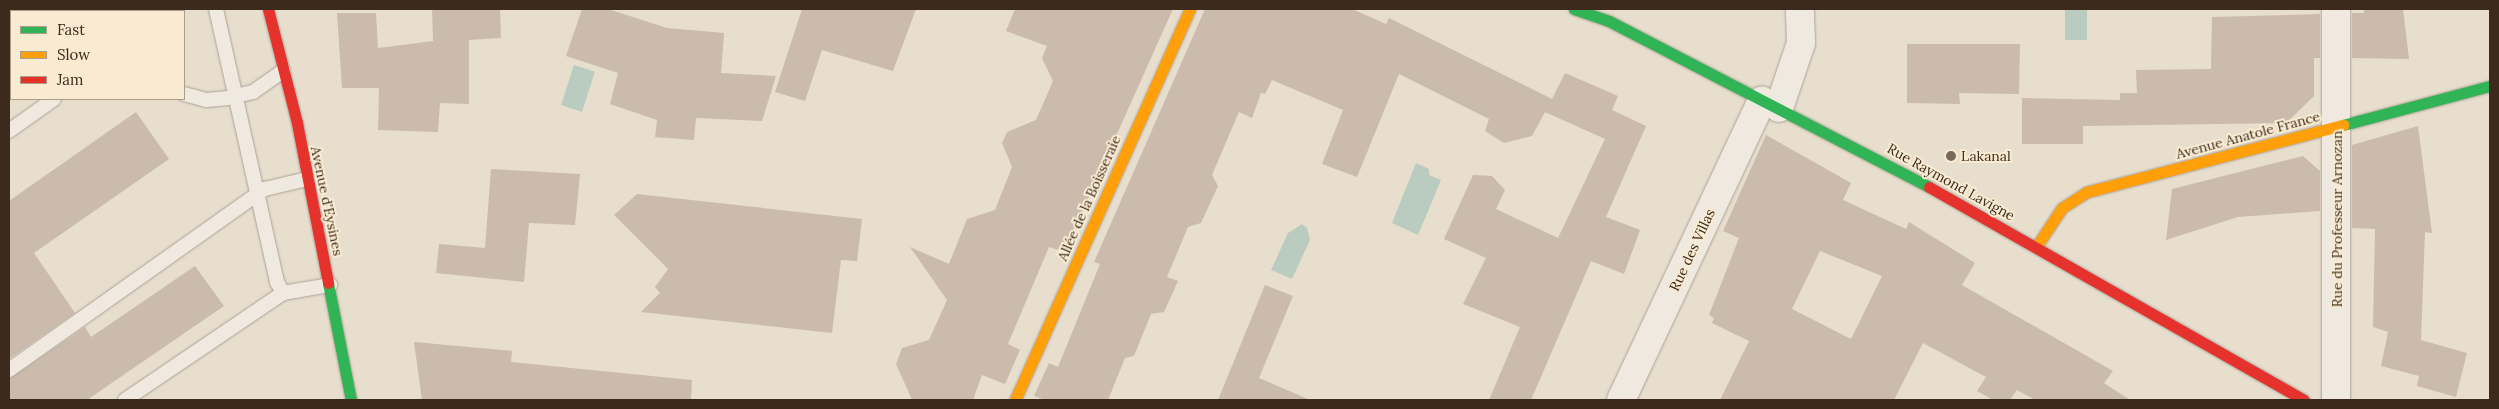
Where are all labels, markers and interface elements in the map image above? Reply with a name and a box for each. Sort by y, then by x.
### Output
legend [10,10,185,100]
text: Fast [57,20,85,39]
text: Slow [57,45,90,64]
text: Jam [57,70,84,89]
street label: Avenue Anatole France [2174,108,2322,162]
street label: Rue du Professeur Arnozan [2329,131,2345,307]
street label: Allée de la Boisseraie [1054,133,1124,263]
street label: Rue Raymond Lavigne [1884,140,2018,224]
street label: Avenue d'Eysines [307,145,347,257]
place label: Lakanal [1961,148,2011,164]
marker: Lakanal [1945,150,1957,162]
street label: Rue des Villas [1666,206,1718,294]

